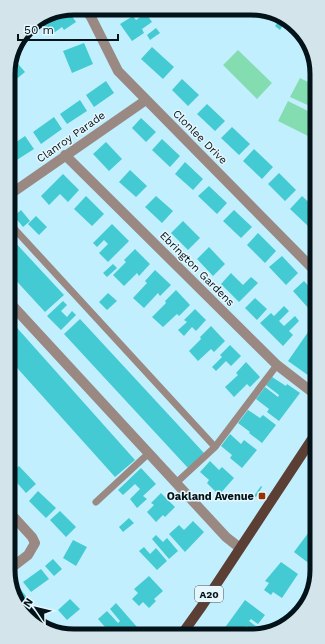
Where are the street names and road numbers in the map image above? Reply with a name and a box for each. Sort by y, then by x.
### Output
street label: Clonlee Drive [170,107,230,167]
street label: Clanroy Parade [34,109,108,165]
street label: Ebrington Gardens [157,229,237,309]
road number: A20 [195,586,223,602]

